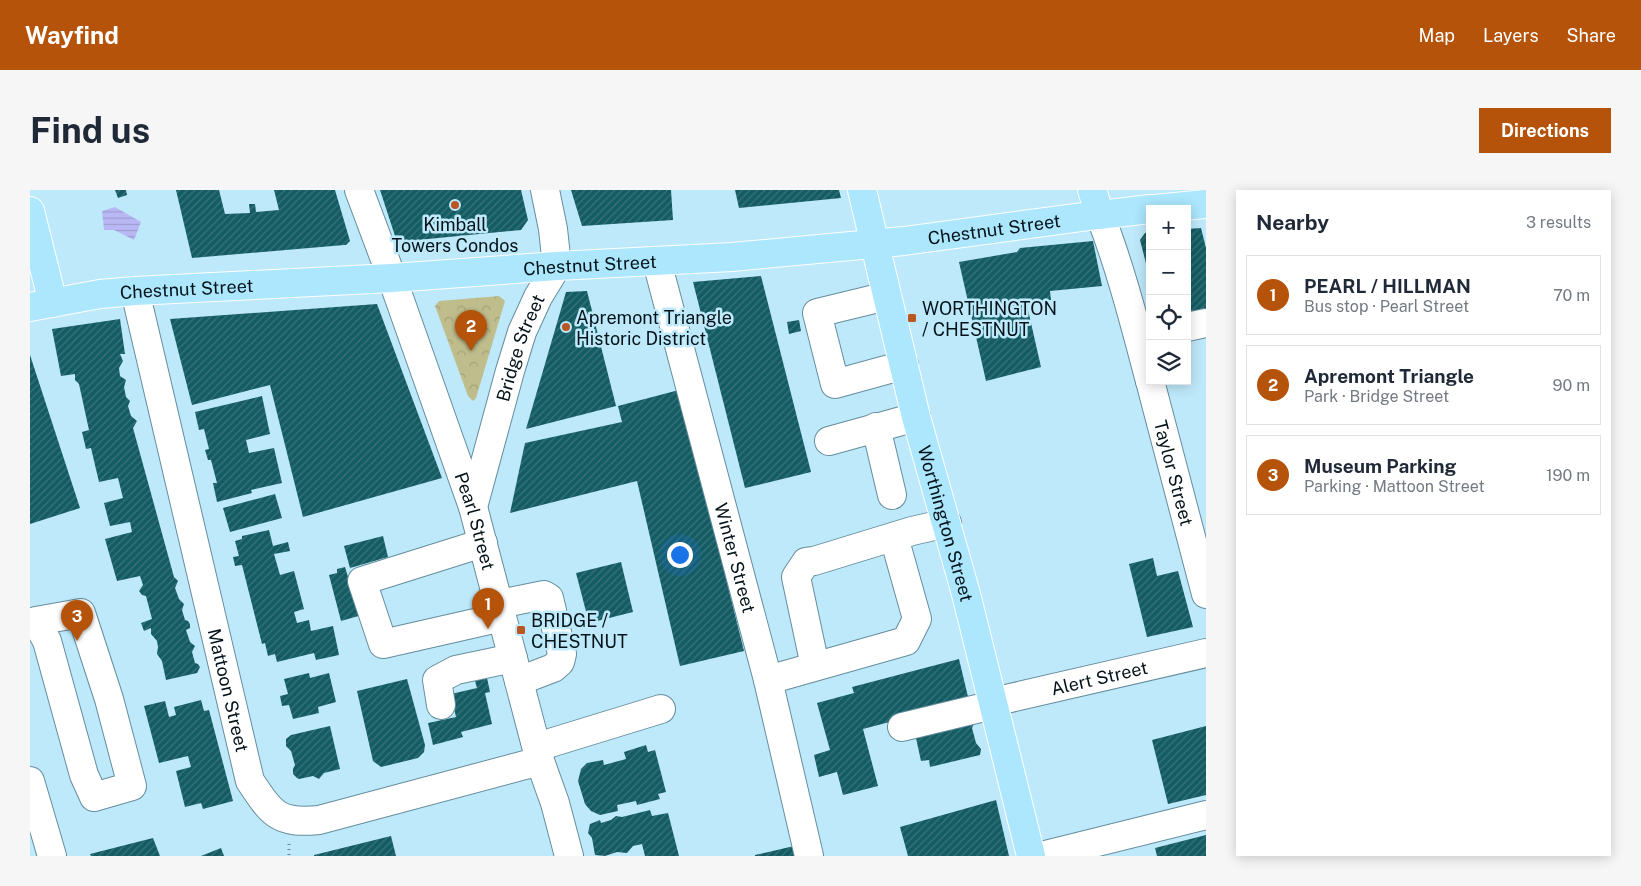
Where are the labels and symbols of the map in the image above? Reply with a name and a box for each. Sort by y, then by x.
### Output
marker: Kimball Towers Condos [449,199,461,211]
street label: Chestnut Street [926,210,1062,248]
place label: Kimball Towers Condos [392,214,518,256]
street label: Chestnut Street [522,250,657,279]
street label: Chestnut Street [119,275,254,303]
street label: Bridge Street [492,291,548,404]
place label: WORTHINGTON / CHESTNUT [922,298,1057,340]
place label: Apremont Triangle Historic District [576,307,732,349]
pin: 2 [455,310,487,351]
marker: WORTHINGTON / CHESTNUT [906,312,918,324]
marker: Apremont Triangle Historic District [560,321,572,333]
street label: Taylor Street [1150,418,1198,528]
street label: Worthington Street [914,443,978,604]
street label: Pearl Street [451,469,500,572]
street label: Winter Street [711,501,760,615]
your location [667,542,693,568]
pin: 1 [472,588,504,629]
pin: 3 [61,600,93,641]
place label: BRIDGE / CHESTNUT [531,610,628,652]
marker: BRIDGE / CHESTNUT [515,624,527,636]
street label: Mattoon Street [204,626,253,754]
street label: Alert Street [1049,656,1150,699]

